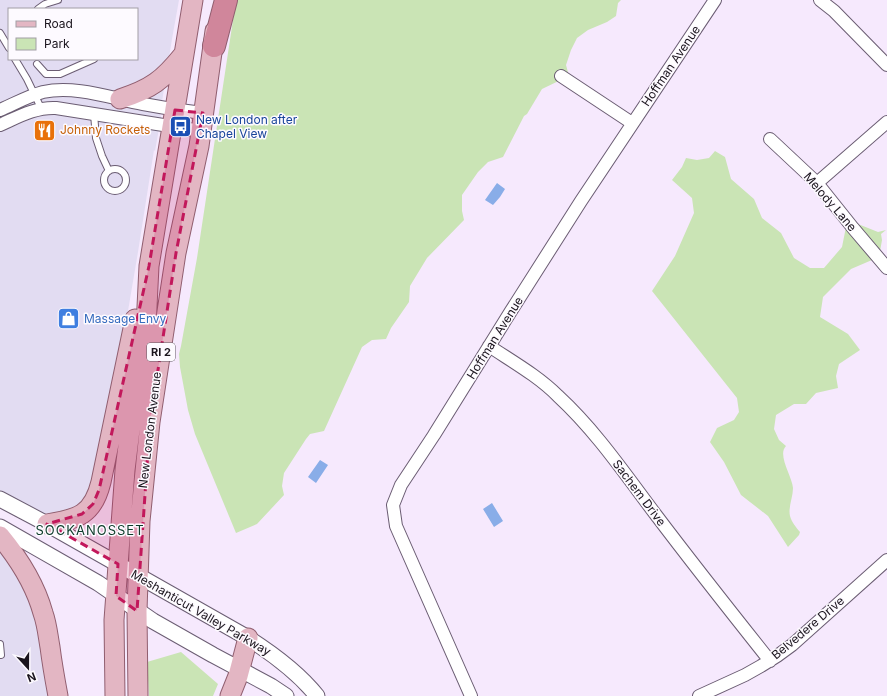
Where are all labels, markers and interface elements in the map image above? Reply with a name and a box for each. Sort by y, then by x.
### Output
legend [8,8,138,60]
text: Road [44,16,73,31]
street label: Hoffman Avenue [638,22,703,109]
text: Park [44,36,70,51]
place label: New London after Chapel View [196,112,298,141]
bus stop icon: New London after Chapel View [167,114,193,140]
restaurant icon: Johnny Rockets [31,117,57,143]
place label: Johnny Rockets [60,122,150,137]
street label: Melody Lane [801,169,860,234]
street label: Hoffman Avenue [463,294,526,382]
shop icon: Massage Envy [56,306,82,332]
place label: Massage Envy [84,311,167,326]
road number: RI 2 [147,343,175,361]
street label: New London Avenue [135,371,164,489]
street label: Sachem Drive [610,457,669,529]
district label: SOCKANOSSET [35,522,145,538]
street label: Meshanticut Valley Parkway [129,566,274,659]
street label: Belvedere Drive [768,593,847,662]
north arrow [8,648,48,688]
text: N [25,669,38,685]

